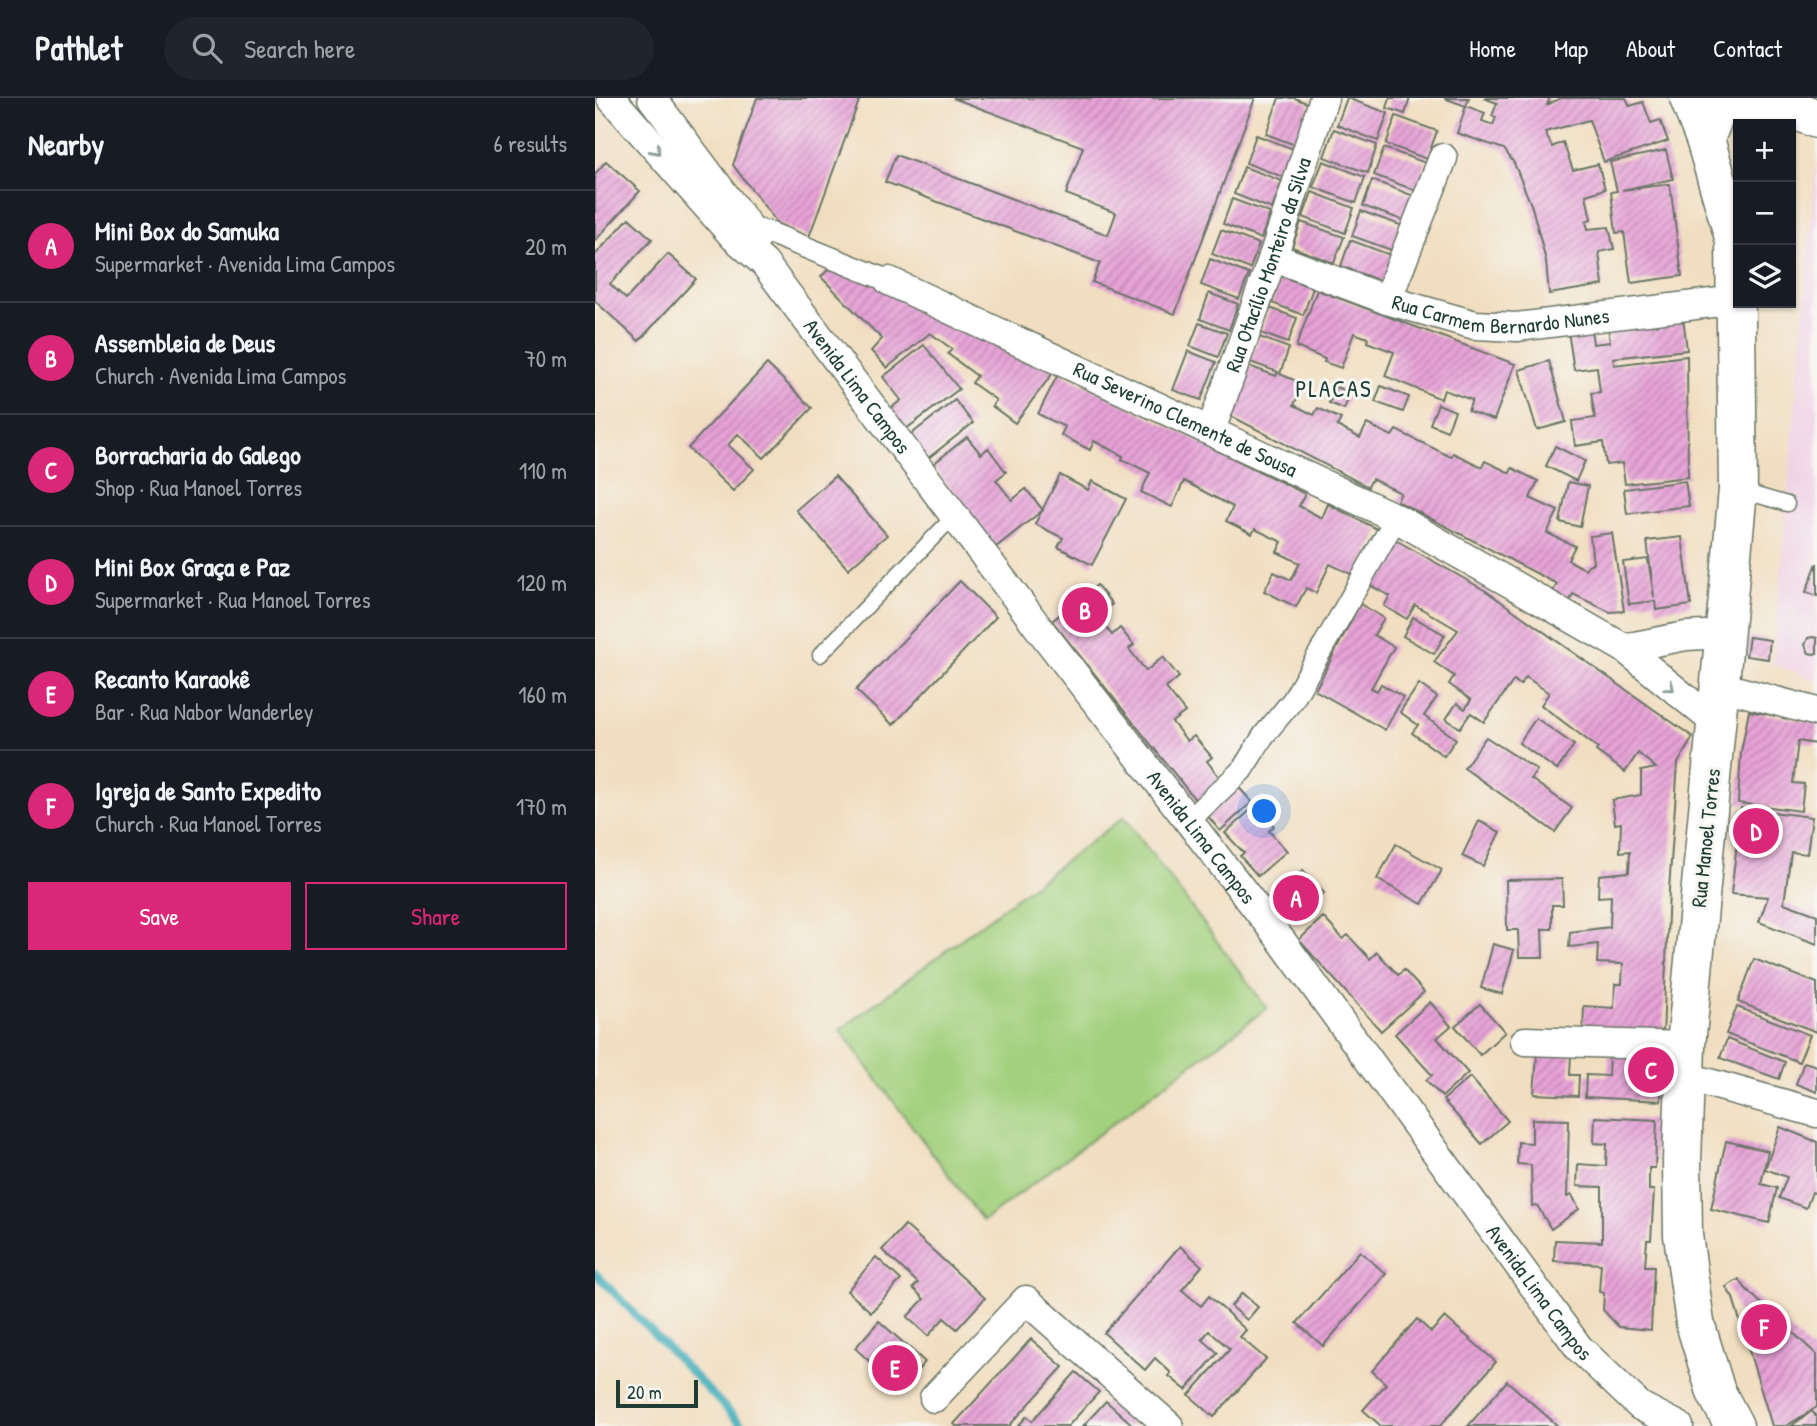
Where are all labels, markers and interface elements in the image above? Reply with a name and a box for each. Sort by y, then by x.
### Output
search box [164,17,654,80]
text: Pathlet [35,26,122,70]
icon: search [188,29,226,67]
text: Search here [244,31,355,66]
text: Home [1469,32,1516,64]
text: Map [1554,32,1588,64]
text: About [1626,32,1675,64]
text: Contact [1713,32,1782,64]
map controls [1733,119,1796,308]
button: + [1733,119,1796,182]
text: Nearby [28,124,104,164]
text: 6 results [494,128,567,159]
one-way arrow [648,142,660,155]
street label: Rua Otacílio Monteiro da Silva [1218,154,1318,376]
button: − [1733,182,1796,245]
text: Mini Box do Samuka [95,213,279,248]
text: A [45,231,57,262]
text: 20 m [525,231,567,262]
button: layers [1733,245,1796,308]
text: Supermarket · Avenida Lima Campos [95,248,395,279]
street label: Rua Carmem Bernardo Nunes [1389,287,1611,341]
street label: Avenida Lima Campos [797,313,918,460]
text: Assembleia de Deus [95,325,275,360]
text: B [45,343,57,374]
text: 70 m [524,343,567,374]
street label: Rua Severino Clemente de Sousa [1069,354,1302,484]
text: Church · Avenida Lima Campos [95,360,346,391]
district label: PLACAS [1295,373,1373,404]
text: Borracharia do Galego [95,437,301,472]
text: C [45,455,57,486]
text: 110 m [519,455,567,486]
text: Shop · Rua Manoel Torres [95,472,302,503]
text: Mini Box Graça e Paz [95,549,290,584]
text: D [46,567,56,598]
text: 120 m [517,567,567,598]
text: Supermarket · Rua Manoel Torres [95,584,371,615]
pin: B [1062,584,1108,636]
text: Recanto Karaokê [95,661,250,696]
text: E [46,679,56,710]
text: 160 m [518,679,567,710]
one-way arrow [1661,679,1674,691]
text: Bar · Rua Nabor Wanderley [95,696,313,727]
street label: Avenida Lima Campos [1140,764,1263,910]
street label: Rua Manoel Torres [1684,767,1727,909]
text: Igreja de Santo Expedito [95,773,321,808]
text: F [47,791,55,822]
text: 170 m [516,791,567,822]
your location [1247,794,1281,828]
pin: D [1733,805,1779,857]
text: Church · Rua Manoel Torres [95,808,322,839]
pin: A [1273,872,1319,924]
button: Save [28,882,291,950]
button: Share [305,882,567,950]
pin: C [1628,1044,1674,1096]
street label: Avenida Lima Campos [1480,1219,1598,1367]
pin: F [1741,1301,1787,1353]
pin: E [872,1342,918,1394]
scale bar [616,1377,698,1409]
text: 20 m [627,1379,662,1405]

